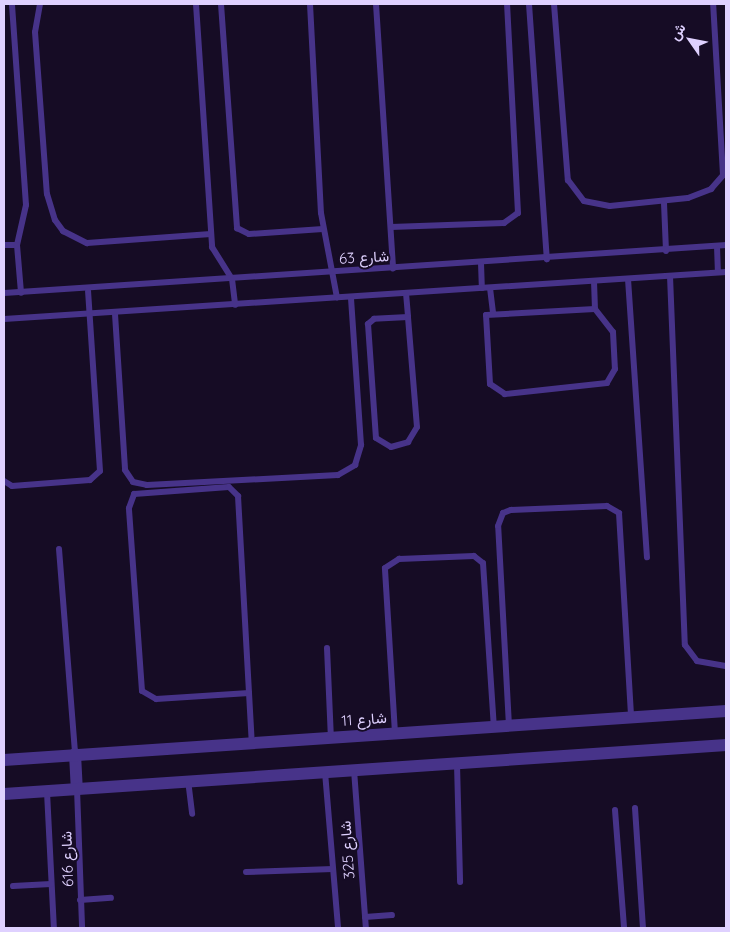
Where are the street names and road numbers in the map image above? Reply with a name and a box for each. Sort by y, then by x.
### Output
street label: شارع 63 [338,247,390,267]
street label: شارع 11 [341,708,387,730]
street label: شارع 325 [336,820,358,880]
street label: شارع 616 [57,831,77,887]

